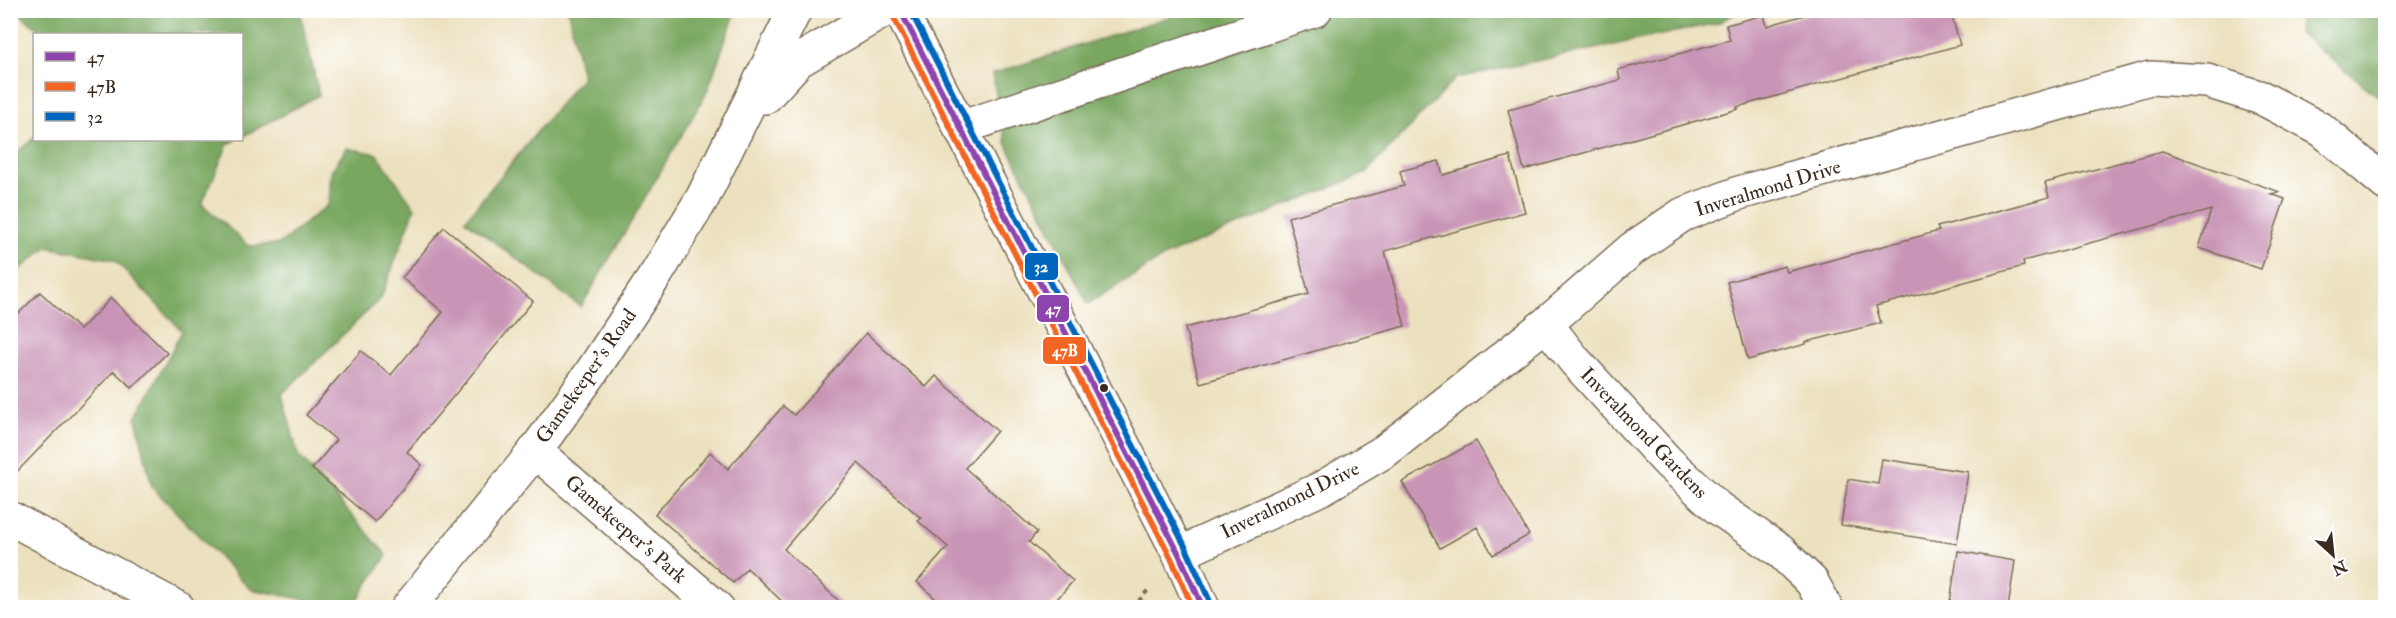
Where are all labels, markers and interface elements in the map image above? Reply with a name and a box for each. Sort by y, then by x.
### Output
legend [33,33,243,141]
text: 47 [87,46,105,69]
text: 47B [87,76,116,99]
text: 32 [87,106,103,129]
street label: Inveralmond Drive [1692,154,1844,222]
line badge: 32 [1024,252,1059,281]
text: 32 [1034,257,1048,277]
line badge: 47 [1036,294,1070,323]
text: 47 [1044,299,1061,319]
street label: Gamekeeper's Road [530,304,643,449]
line badge: 47B [1042,336,1087,365]
text: 47B [1051,341,1078,361]
street label: Inveralmond Gardens [1575,362,1713,504]
unlabelled marker [1098,382,1110,394]
street label: Inveralmond Drive [1217,456,1363,544]
street label: Gamekeeper's Park [559,469,692,590]
north arrow [2303,525,2363,585]
text: N [2328,555,2351,580]

